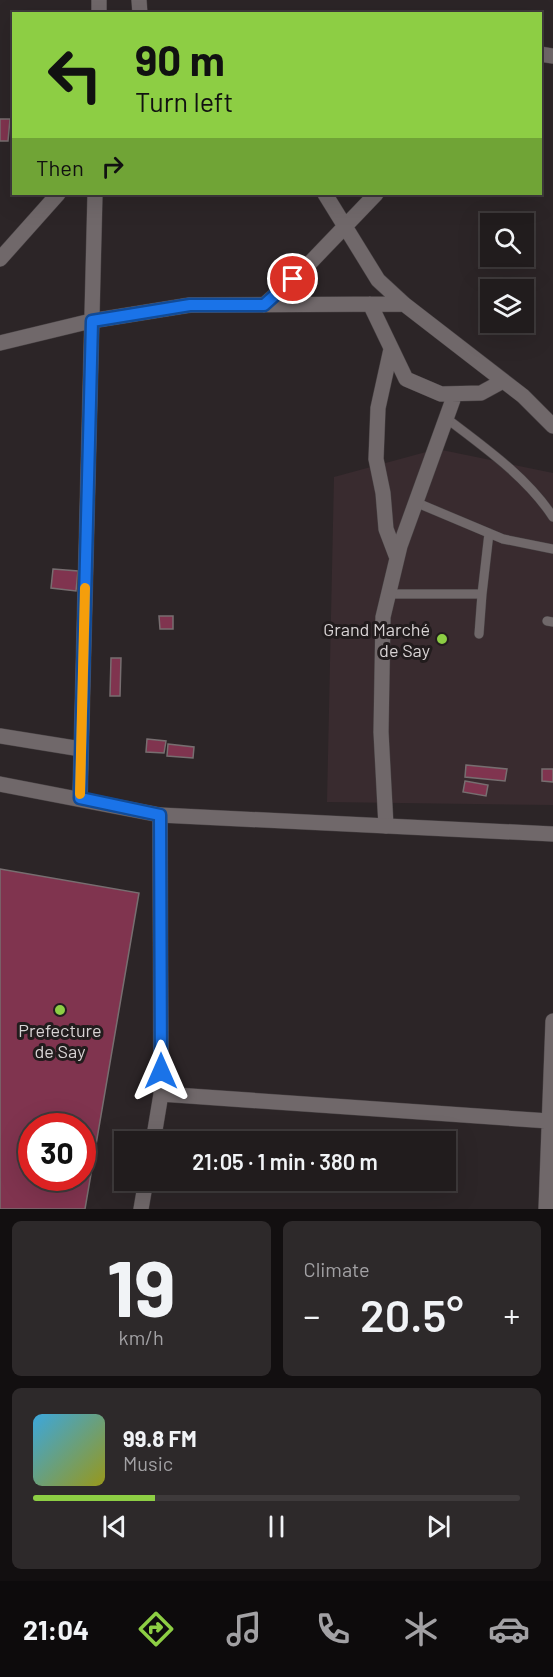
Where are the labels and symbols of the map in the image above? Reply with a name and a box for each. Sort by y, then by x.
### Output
pin [267,253,318,304]
place label: Grand Marché de Say [323,618,430,661]
marker: Grand Marché de Say [435,632,449,646]
marker: Prefecture de Say [53,1003,67,1017]
place label: Prefecture de Say [18,1019,102,1062]
position arrow [129,1039,193,1103]
speed limit sign: 30 [18,1113,96,1191]

